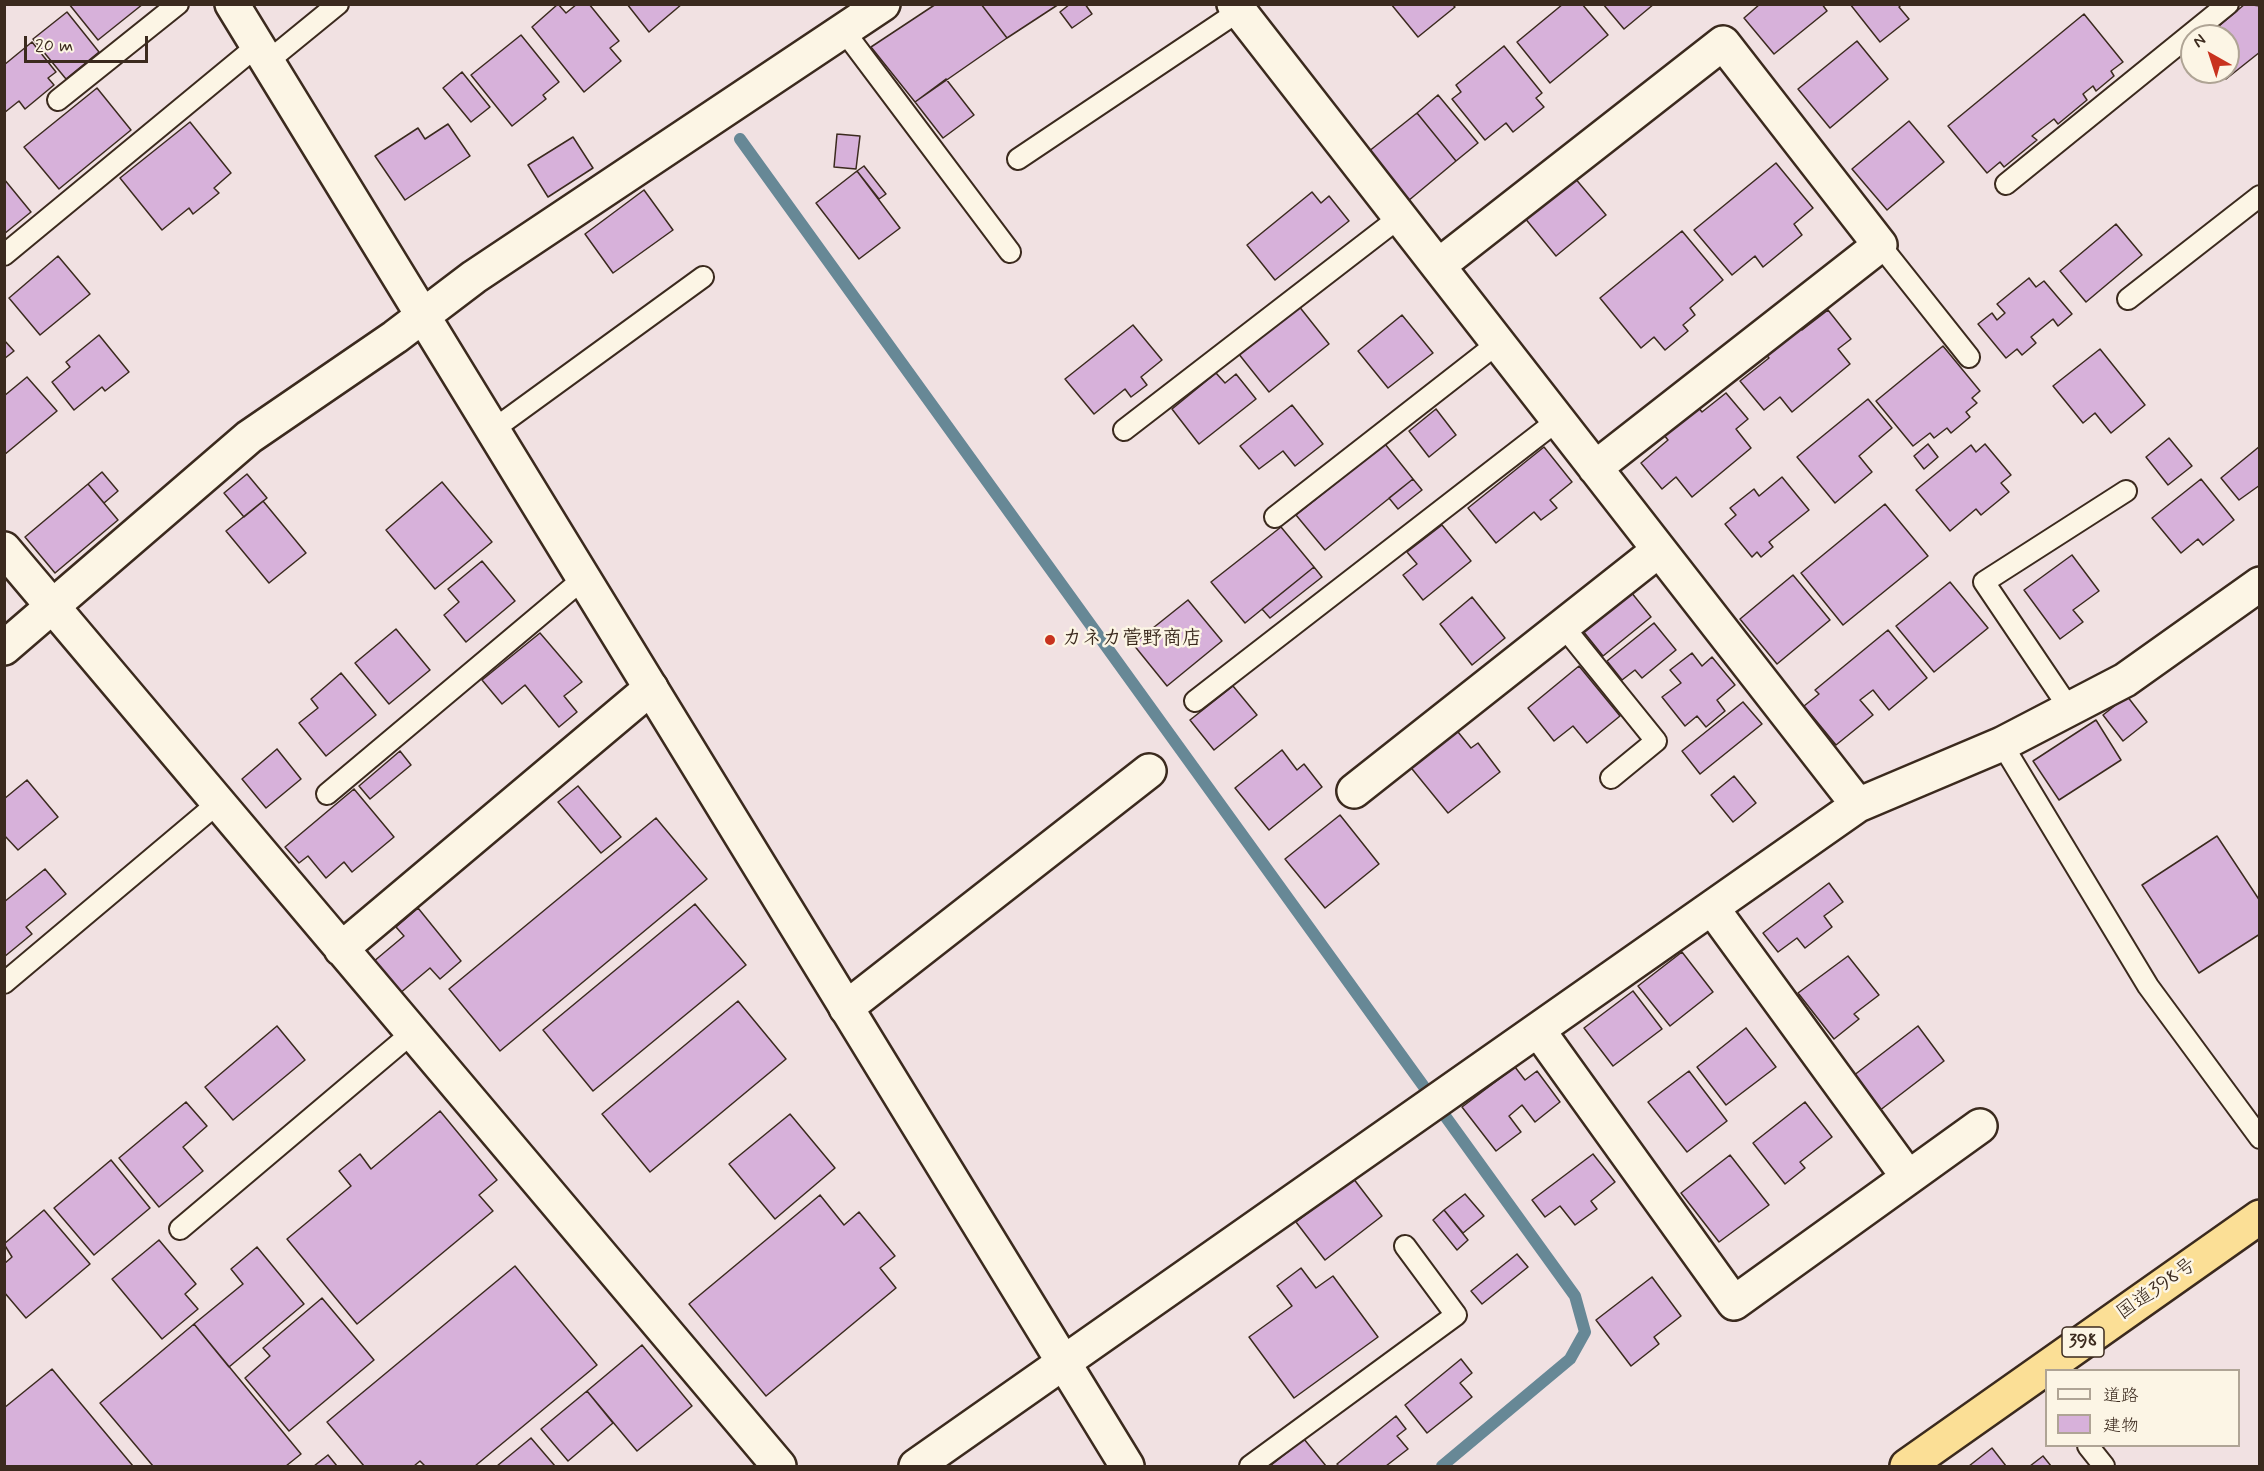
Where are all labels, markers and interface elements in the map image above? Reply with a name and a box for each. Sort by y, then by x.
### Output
scale bar [27,24,152,62]
north arrow [2180,24,2240,84]
text: N [2189,30,2210,53]
text: 20 m [35,34,73,58]
place label: カネカ菅野商店 [1062,628,1202,652]
marker: カネカ菅野商店 [1043,633,1057,647]
street label: 国道398号 [2113,1254,2201,1326]
road number: 398 [2062,1327,2104,1357]
legend [2045,1369,2240,1447]
text: 道路 [2103,1384,2139,1408]
text: 建物 [2103,1414,2139,1438]

